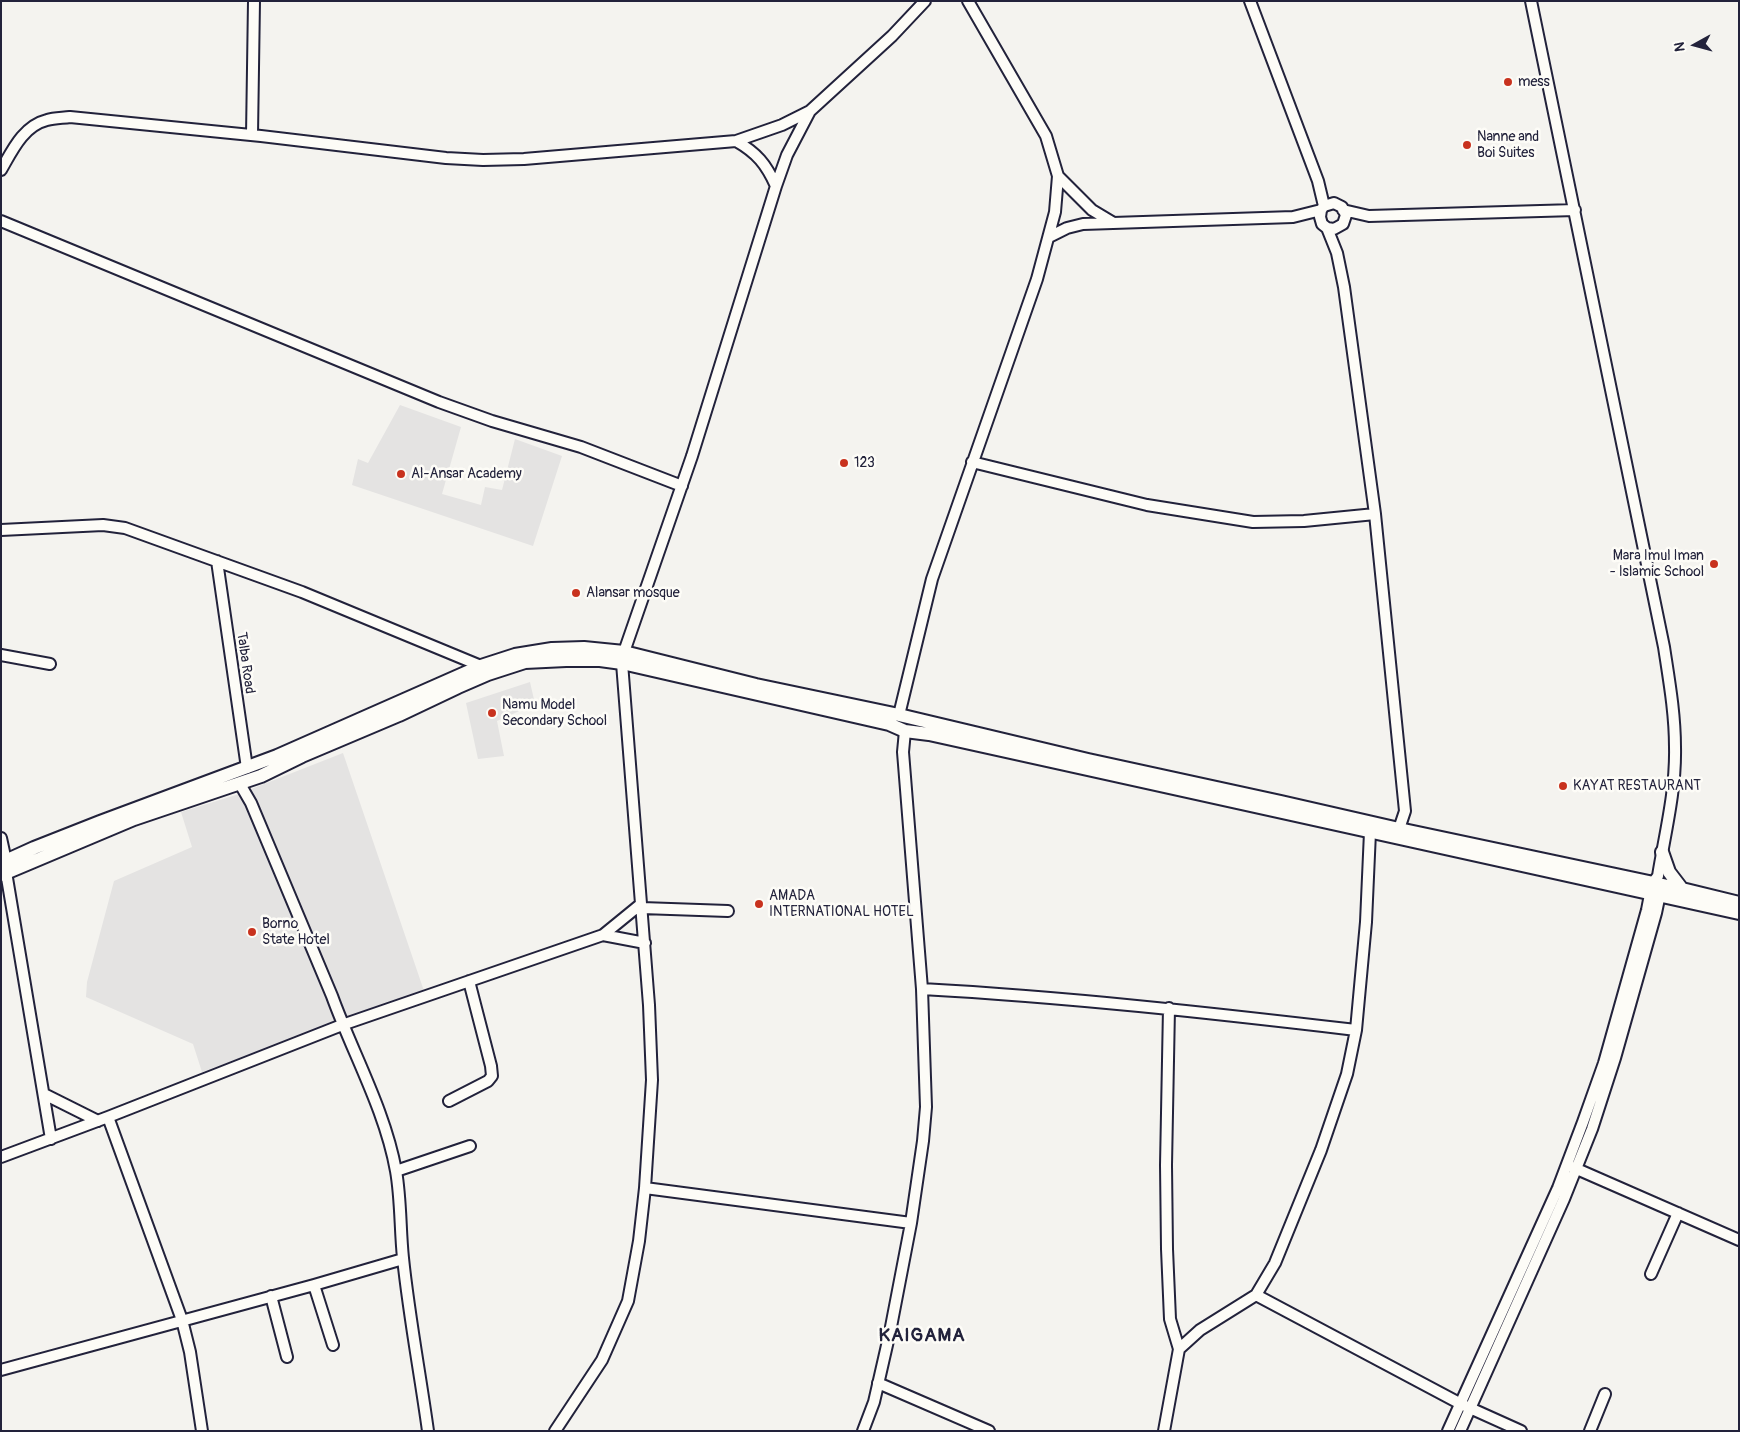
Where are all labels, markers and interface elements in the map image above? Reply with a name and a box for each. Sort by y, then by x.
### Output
north arrow [1670,20,1720,70]
text: N [1671,41,1689,53]
place label: mess [1518,74,1550,90]
marker: mess [1502,76,1514,88]
place label: Nanne and Boi Suites [1477,129,1539,162]
marker: Nanne and Boi Suites [1461,139,1473,151]
place label: 123 [854,455,875,471]
marker: 123 [838,457,850,469]
place label: Al-Ansar Academy [411,466,522,482]
marker: Al-Ansar Academy [395,468,407,480]
place label: Mara Imul Iman - Islamic School [1610,548,1704,580]
marker: Mara Imul Iman - Islamic School [1708,558,1720,570]
place label: Alansar mosque [586,585,680,601]
marker: Alansar mosque [570,587,582,599]
street label: Talba Road [232,631,258,695]
place label: Namu Model Secondary School [502,697,607,730]
marker: Namu Model Secondary School [486,707,498,719]
place label: KAYAT RESTAURANT [1573,778,1701,794]
marker: KAYAT RESTAURANT [1557,780,1569,792]
place label: AMADA INTERNATIONAL HOTEL [769,888,914,920]
marker: AMADA INTERNATIONAL HOTEL [753,898,765,910]
place label: Borno State Hotel [262,916,330,949]
marker: Borno State Hotel [246,926,258,938]
district label: KAIGAMA [878,1325,966,1347]

